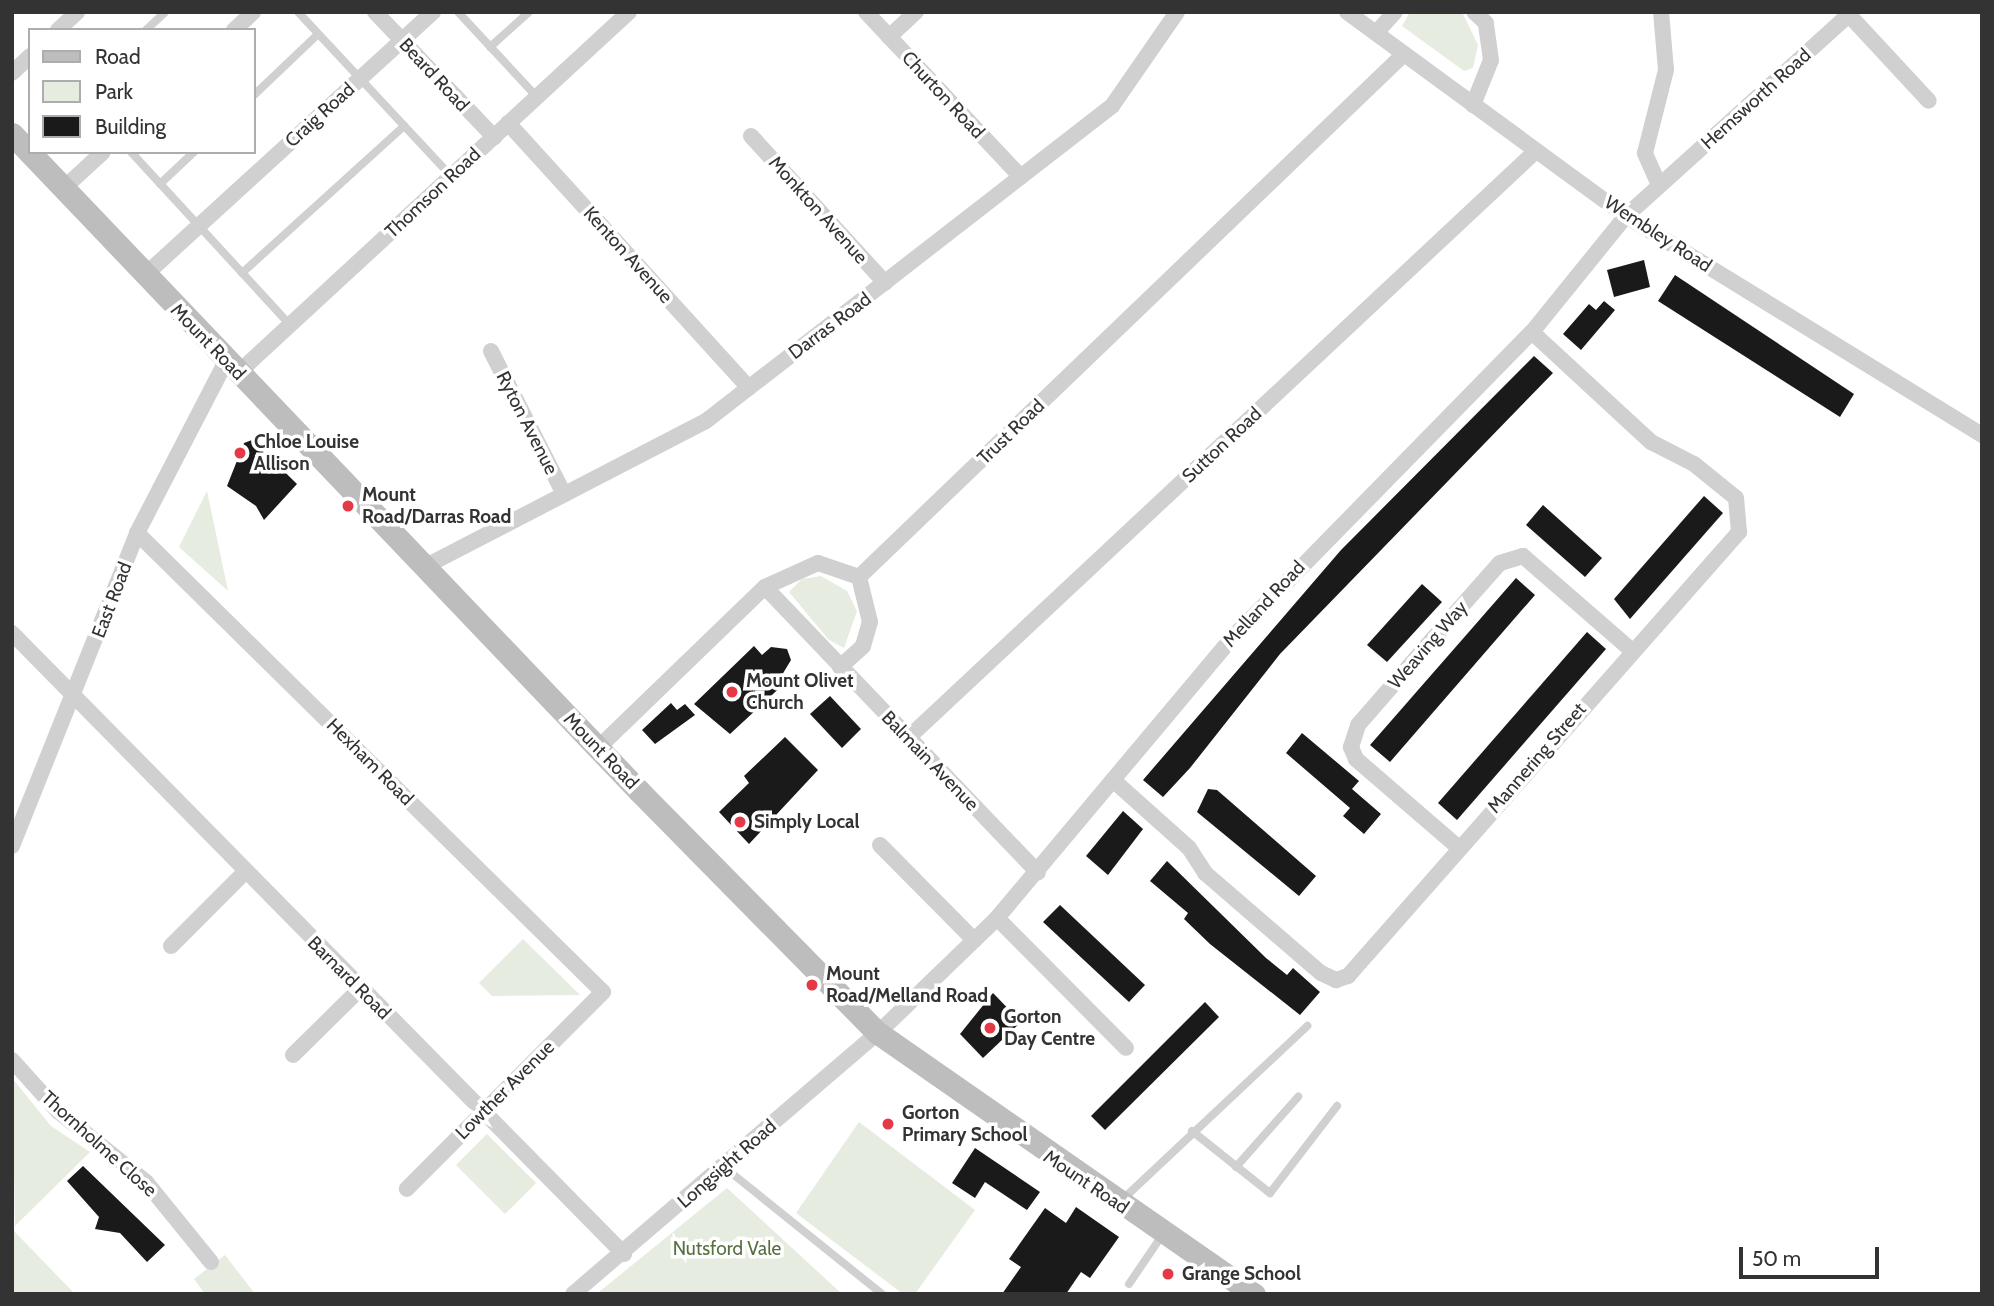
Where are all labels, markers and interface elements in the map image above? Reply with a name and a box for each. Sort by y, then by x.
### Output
legend [28,28,256,154]
street label: Beard Road [394,34,474,116]
text: Road [95,44,141,69]
street label: Hemsworth Road [1696,44,1816,154]
street label: Churton Road [897,47,989,143]
street label: Craig Road [281,78,359,152]
text: Park [95,79,133,104]
text: Building [95,114,166,139]
street label: Thomson Road [381,143,485,243]
street label: Monkton Avenue [764,152,872,268]
street label: Wembley Road [1600,191,1716,277]
street label: Kenton Avenue [579,202,677,308]
street label: Darras Road [784,288,876,364]
street label: Mount Road [166,299,250,385]
street label: Ryton Avenue [491,368,563,478]
street label: Trust Road [973,395,1049,469]
street label: Sutton Road [1178,402,1266,488]
place label: Chloe Louise Allison [254,431,359,475]
marker: Chloe Louise Allison [232,445,248,461]
place label: Mount Road/Darras Road [362,484,511,528]
marker: Mount Road/Darras Road [340,498,356,514]
street label: Melland Road [1218,556,1310,652]
street label: East Road [87,559,137,641]
street label: Weaving Way [1384,596,1472,694]
place label: Mount Olivet Church [746,670,854,714]
marker: Mount Olivet Church [724,684,740,700]
street label: Mannering Street [1483,698,1591,818]
street label: Balmain Avenue [877,706,983,816]
street label: Mount Road [559,708,643,794]
street label: Hexham Road [322,714,418,810]
place label: Simply Local [754,811,860,833]
marker: Simply Local [732,814,748,830]
street label: Barnard Road [303,932,395,1024]
place label: Mount Road/Melland Road [826,963,988,1007]
marker: Mount Road/Melland Road [804,977,820,993]
place label: Gorton Day Centre [1004,1006,1095,1050]
marker: Gorton Day Centre [982,1020,998,1036]
street label: Lowther Avenue [451,1036,559,1144]
street label: Thornholme Close [37,1086,161,1202]
place label: Gorton Primary School [902,1102,1028,1146]
street label: Longsight Road [673,1115,781,1213]
marker: Gorton Primary School [880,1116,896,1132]
street label: Mount Road [1039,1145,1133,1219]
scale bar [1742,1232,1882,1276]
park label: Nutsford Vale [673,1238,781,1260]
text: 50 m [1752,1246,1801,1271]
place label: Grange School [1182,1263,1301,1285]
marker: Grange School [1160,1266,1176,1282]

